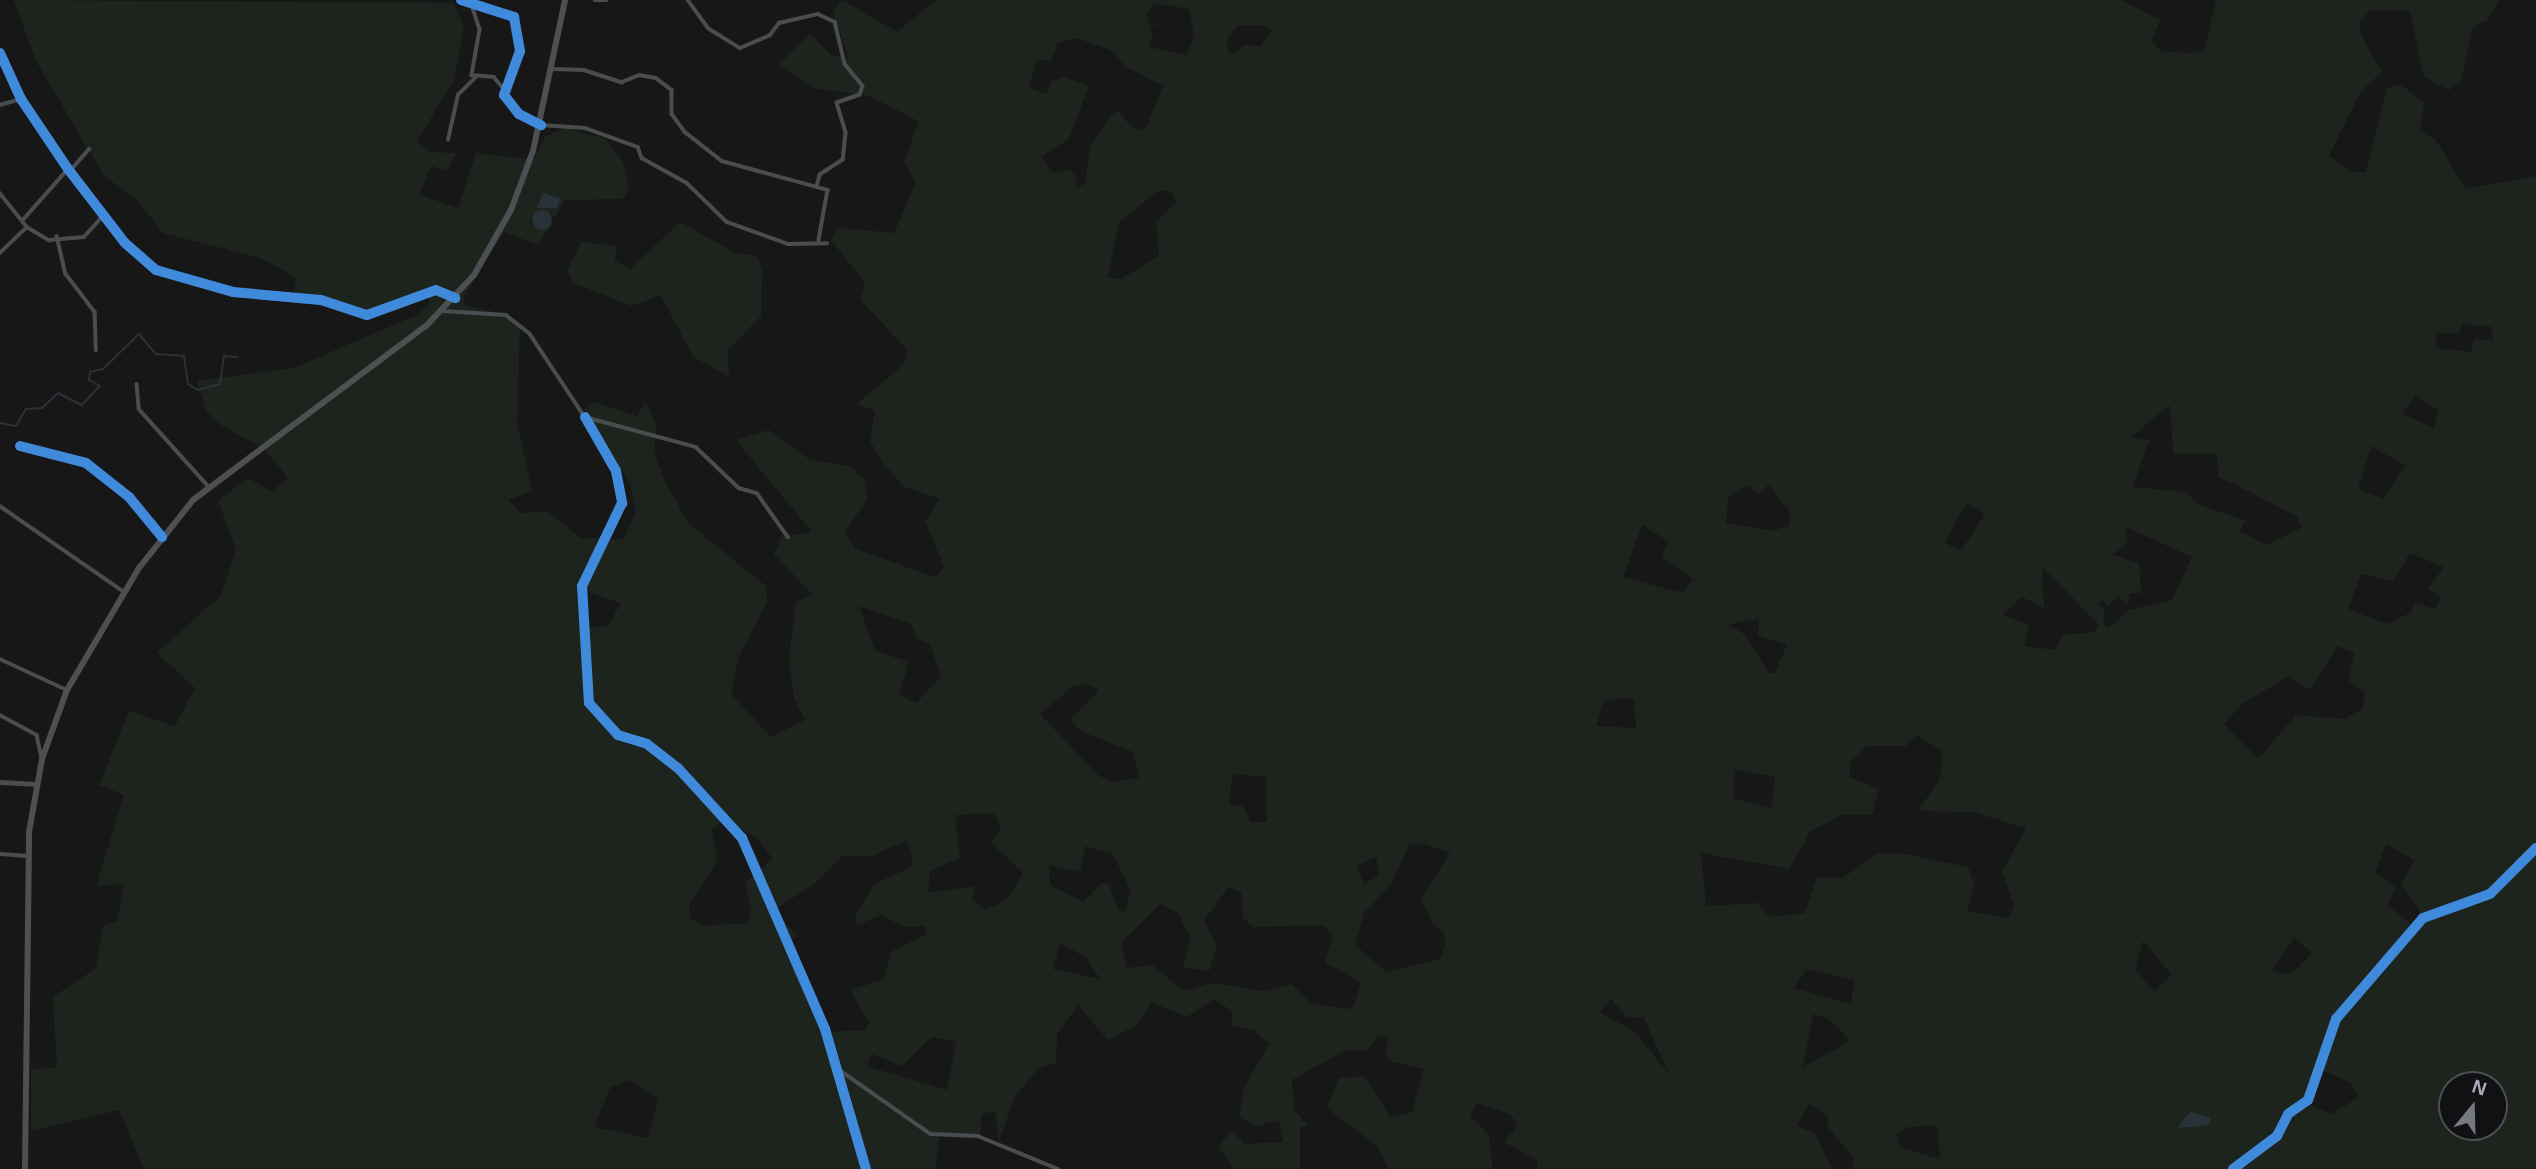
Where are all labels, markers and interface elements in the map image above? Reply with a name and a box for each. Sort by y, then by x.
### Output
north arrow [2438,1071,2508,1141]
text: N [2469,1075,2489,1100]

